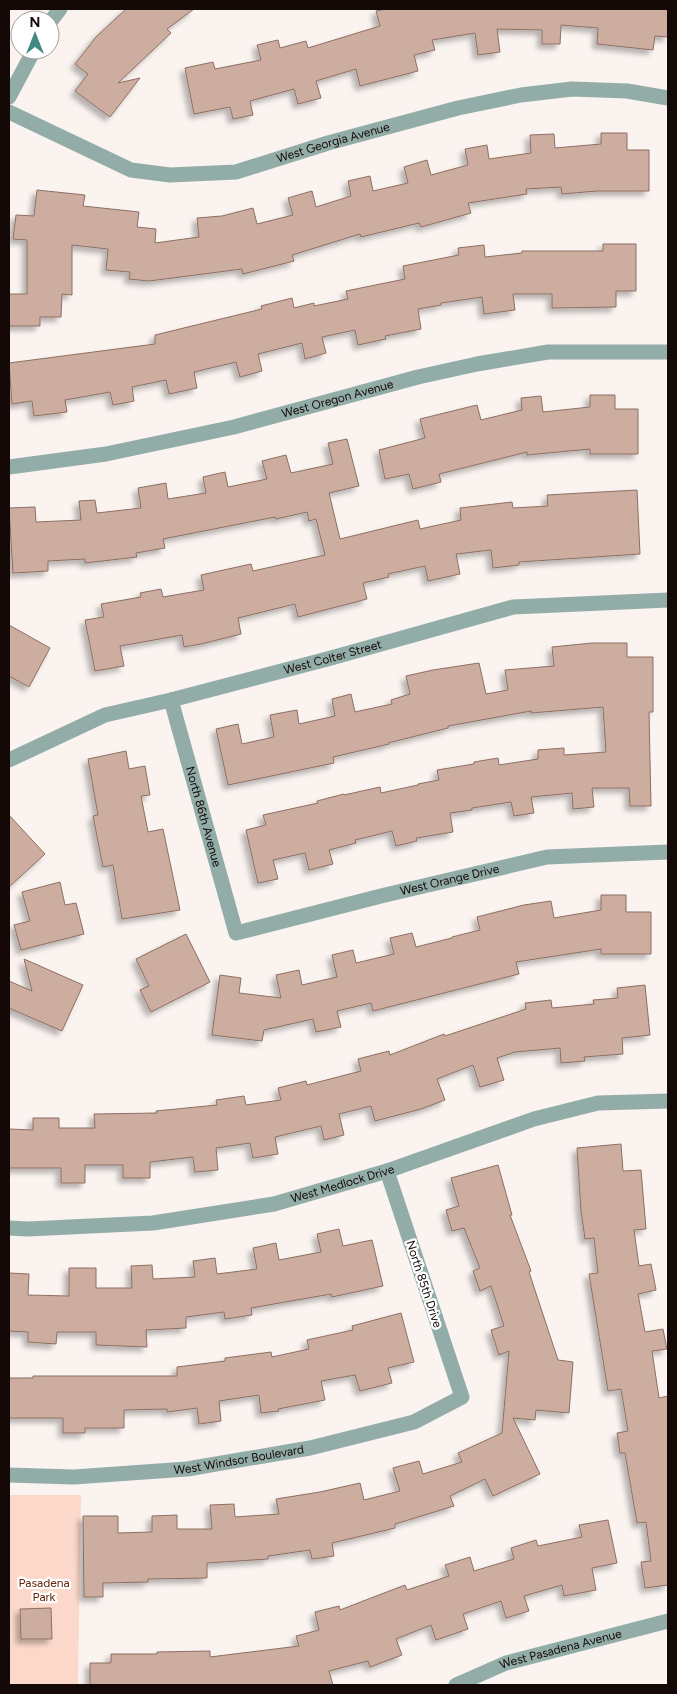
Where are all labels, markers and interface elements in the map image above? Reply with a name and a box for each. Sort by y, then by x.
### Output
north arrow [10,10,60,60]
text: N [30,14,40,31]
street label: West Georgia Avenue [275,120,392,166]
street label: West Oregon Avenue [280,377,395,421]
street label: West Colter Street [282,637,384,677]
street label: North 86th Avenue [183,765,224,869]
street label: West Orange Drive [399,861,501,898]
street label: West Medlock Drive [289,1162,397,1206]
street label: North 85th Drive [403,1239,445,1330]
street label: West Windsor Boulevard [173,1442,305,1477]
park label: Pasadena Park [18,1576,70,1604]
street label: West Pasadena Avenue [497,1626,623,1672]

